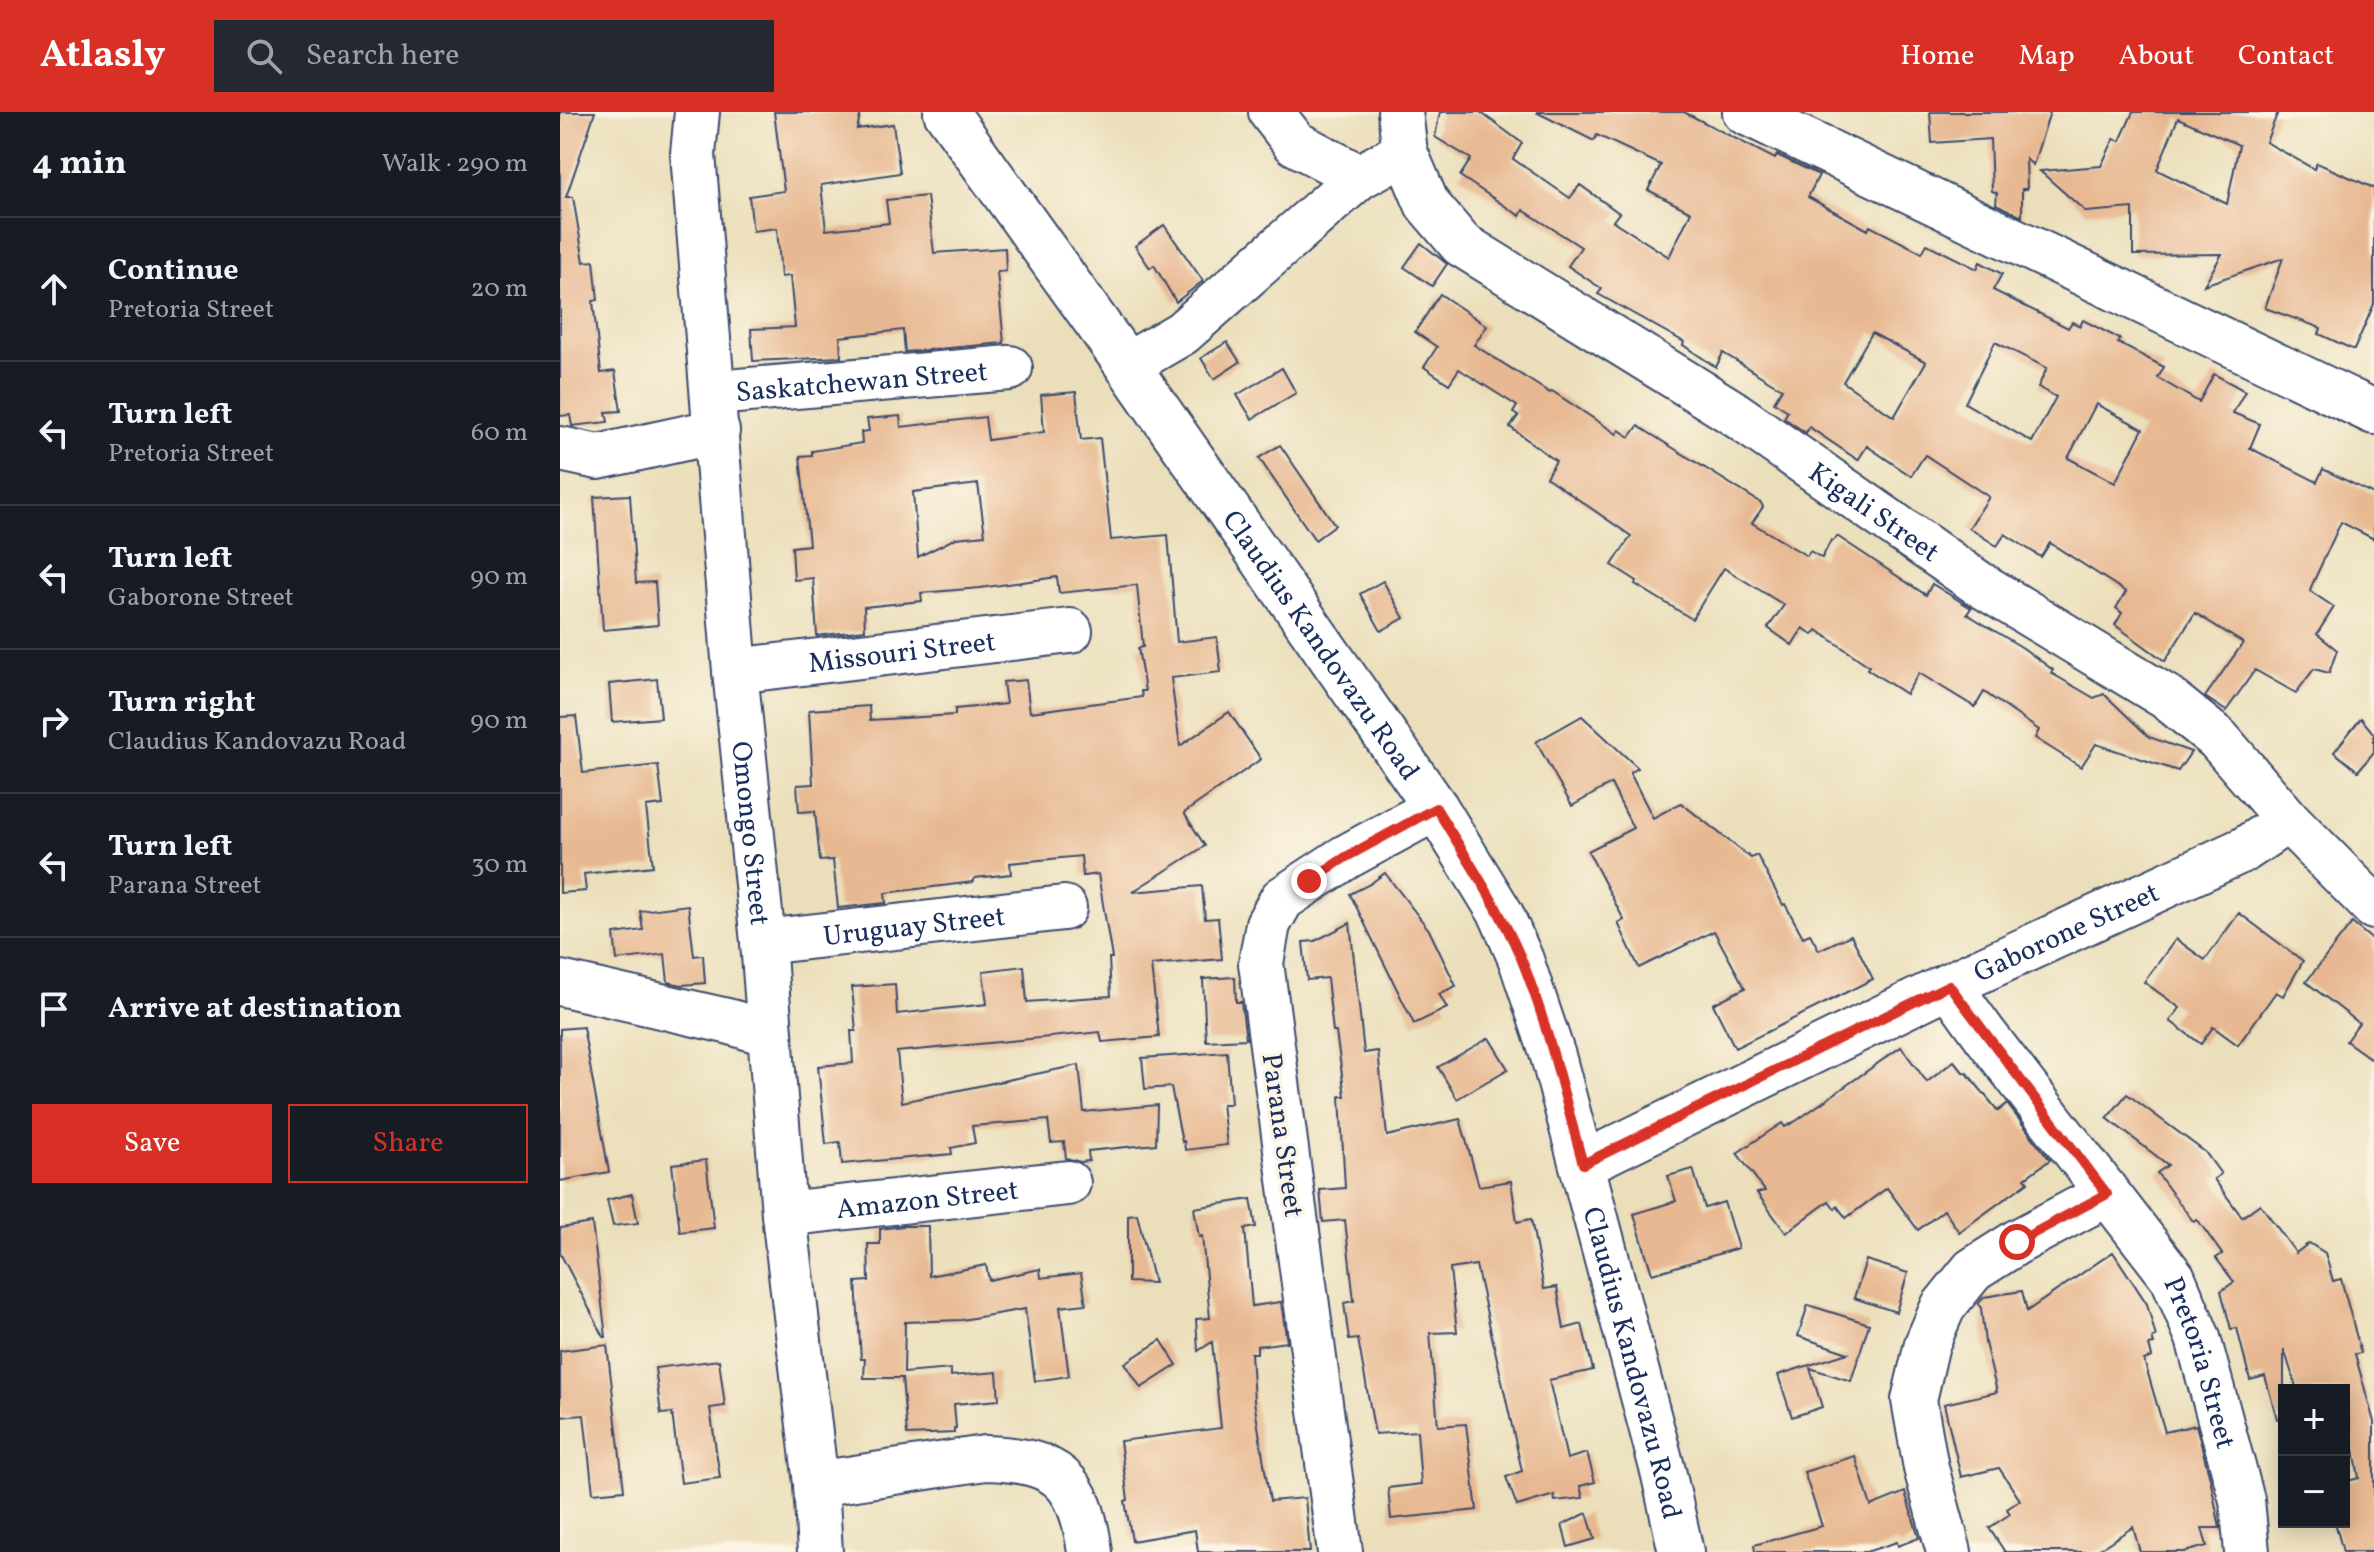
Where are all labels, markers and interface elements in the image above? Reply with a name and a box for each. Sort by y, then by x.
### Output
search box [214,20,774,92]
text: Atlasly [40,30,166,83]
icon: search [242,34,286,78]
text: Search here [306,35,459,77]
text: Home [1900,37,1974,76]
text: Map [2018,37,2074,76]
text: About [2118,37,2194,76]
text: Contact [2238,37,2334,76]
text: 4 min [32,141,127,188]
text: Walk · 290 m [382,146,528,182]
text: Continue [108,250,239,292]
icon: ahead [32,267,76,311]
text: 20 m [470,271,528,307]
text: Pretoria Street [108,292,274,328]
street label: Saskatchewan Street [734,353,989,413]
text: Turn left [108,394,232,436]
icon: left [32,411,76,455]
text: 60 m [471,415,528,451]
text: Pretoria Street [108,436,274,472]
street label: Kigali Street [1800,454,1947,573]
street label: Claudius Kandovazu Road [1212,503,1428,789]
text: Turn left [108,538,232,580]
icon: left [32,555,76,599]
text: 90 m [470,559,528,595]
text: Gaborone Street [108,580,294,616]
street label: Missouri Street [806,623,998,684]
text: Turn right [108,682,256,724]
icon: right [32,699,76,743]
text: 90 m [470,703,528,739]
text: Claudius Kandovazu Road [108,724,406,760]
street label: Omongo Street [720,739,778,928]
text: Turn left [108,826,232,868]
icon: left [32,843,76,887]
text: 30 m [471,847,528,883]
route end [1291,863,1327,899]
text: Parana Street [108,868,262,904]
street label: Gaborone Street [1968,874,2166,993]
street label: Uruguay Street [821,898,1007,957]
icon: arrive [32,987,76,1031]
text: Arrive at destination [108,988,402,1030]
street label: Parana Street [1251,1051,1312,1220]
button: Save [32,1104,272,1183]
button: Share [288,1104,528,1183]
street label: Amazon Street [834,1172,1021,1230]
street label: Claudius Kandovazu Road [1572,1203,1690,1523]
route start [1999,1224,2035,1260]
street label: Pretoria Street [2153,1271,2244,1453]
map controls [2278,1384,2350,1528]
button: + [2278,1384,2350,1456]
button: − [2278,1456,2350,1528]

